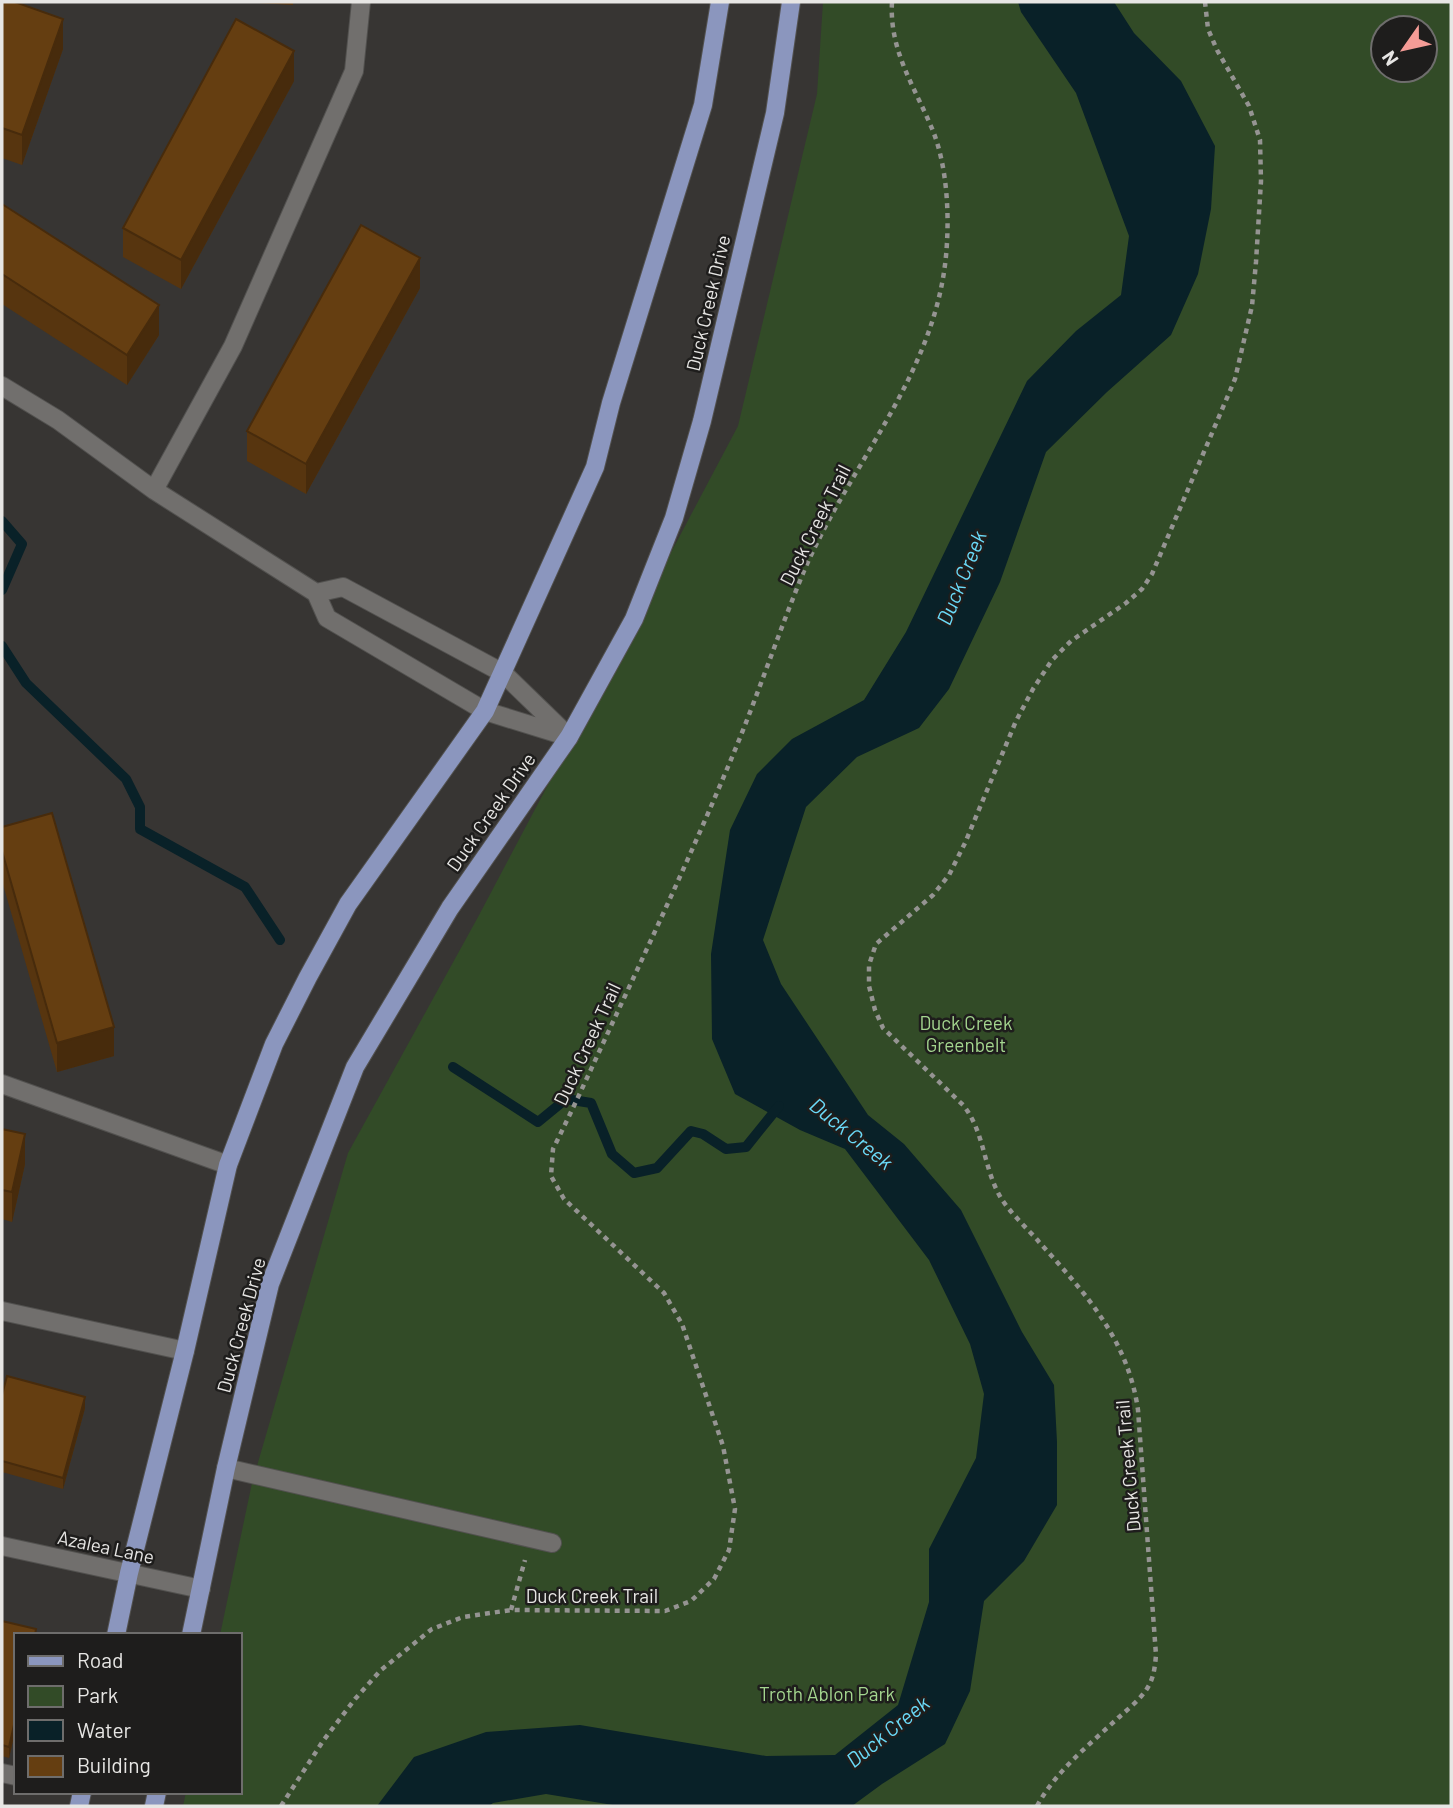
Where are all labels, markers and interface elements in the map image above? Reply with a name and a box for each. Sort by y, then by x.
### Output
north arrow [1369,14,1439,84]
text: N [1376,47,1403,70]
street label: Duck Creek Drive [681,233,734,373]
street label: Duck Creek Trail [774,461,855,589]
water label: Duck Creek [930,526,991,628]
street label: Duck Creek Drive [441,748,540,875]
street label: Duck Creek Trail [548,979,625,1109]
park label: Duck Creek Greenbelt [920,1011,1013,1056]
water label: Duck Creek [805,1092,899,1174]
street label: Duck Creek Drive [211,1255,270,1395]
street label: Duck Creek Trail [1110,1399,1145,1533]
street label: Azalea Lane [56,1525,157,1568]
street label: Duck Creek Trail [526,1584,658,1607]
legend [14,1633,242,1794]
text: Road [77,1647,123,1672]
text: Park [77,1682,118,1707]
park label: Troth Ablon Park [759,1682,895,1705]
water label: Duck Creek [840,1689,934,1772]
text: Water [77,1717,132,1742]
text: Building [77,1752,151,1777]

